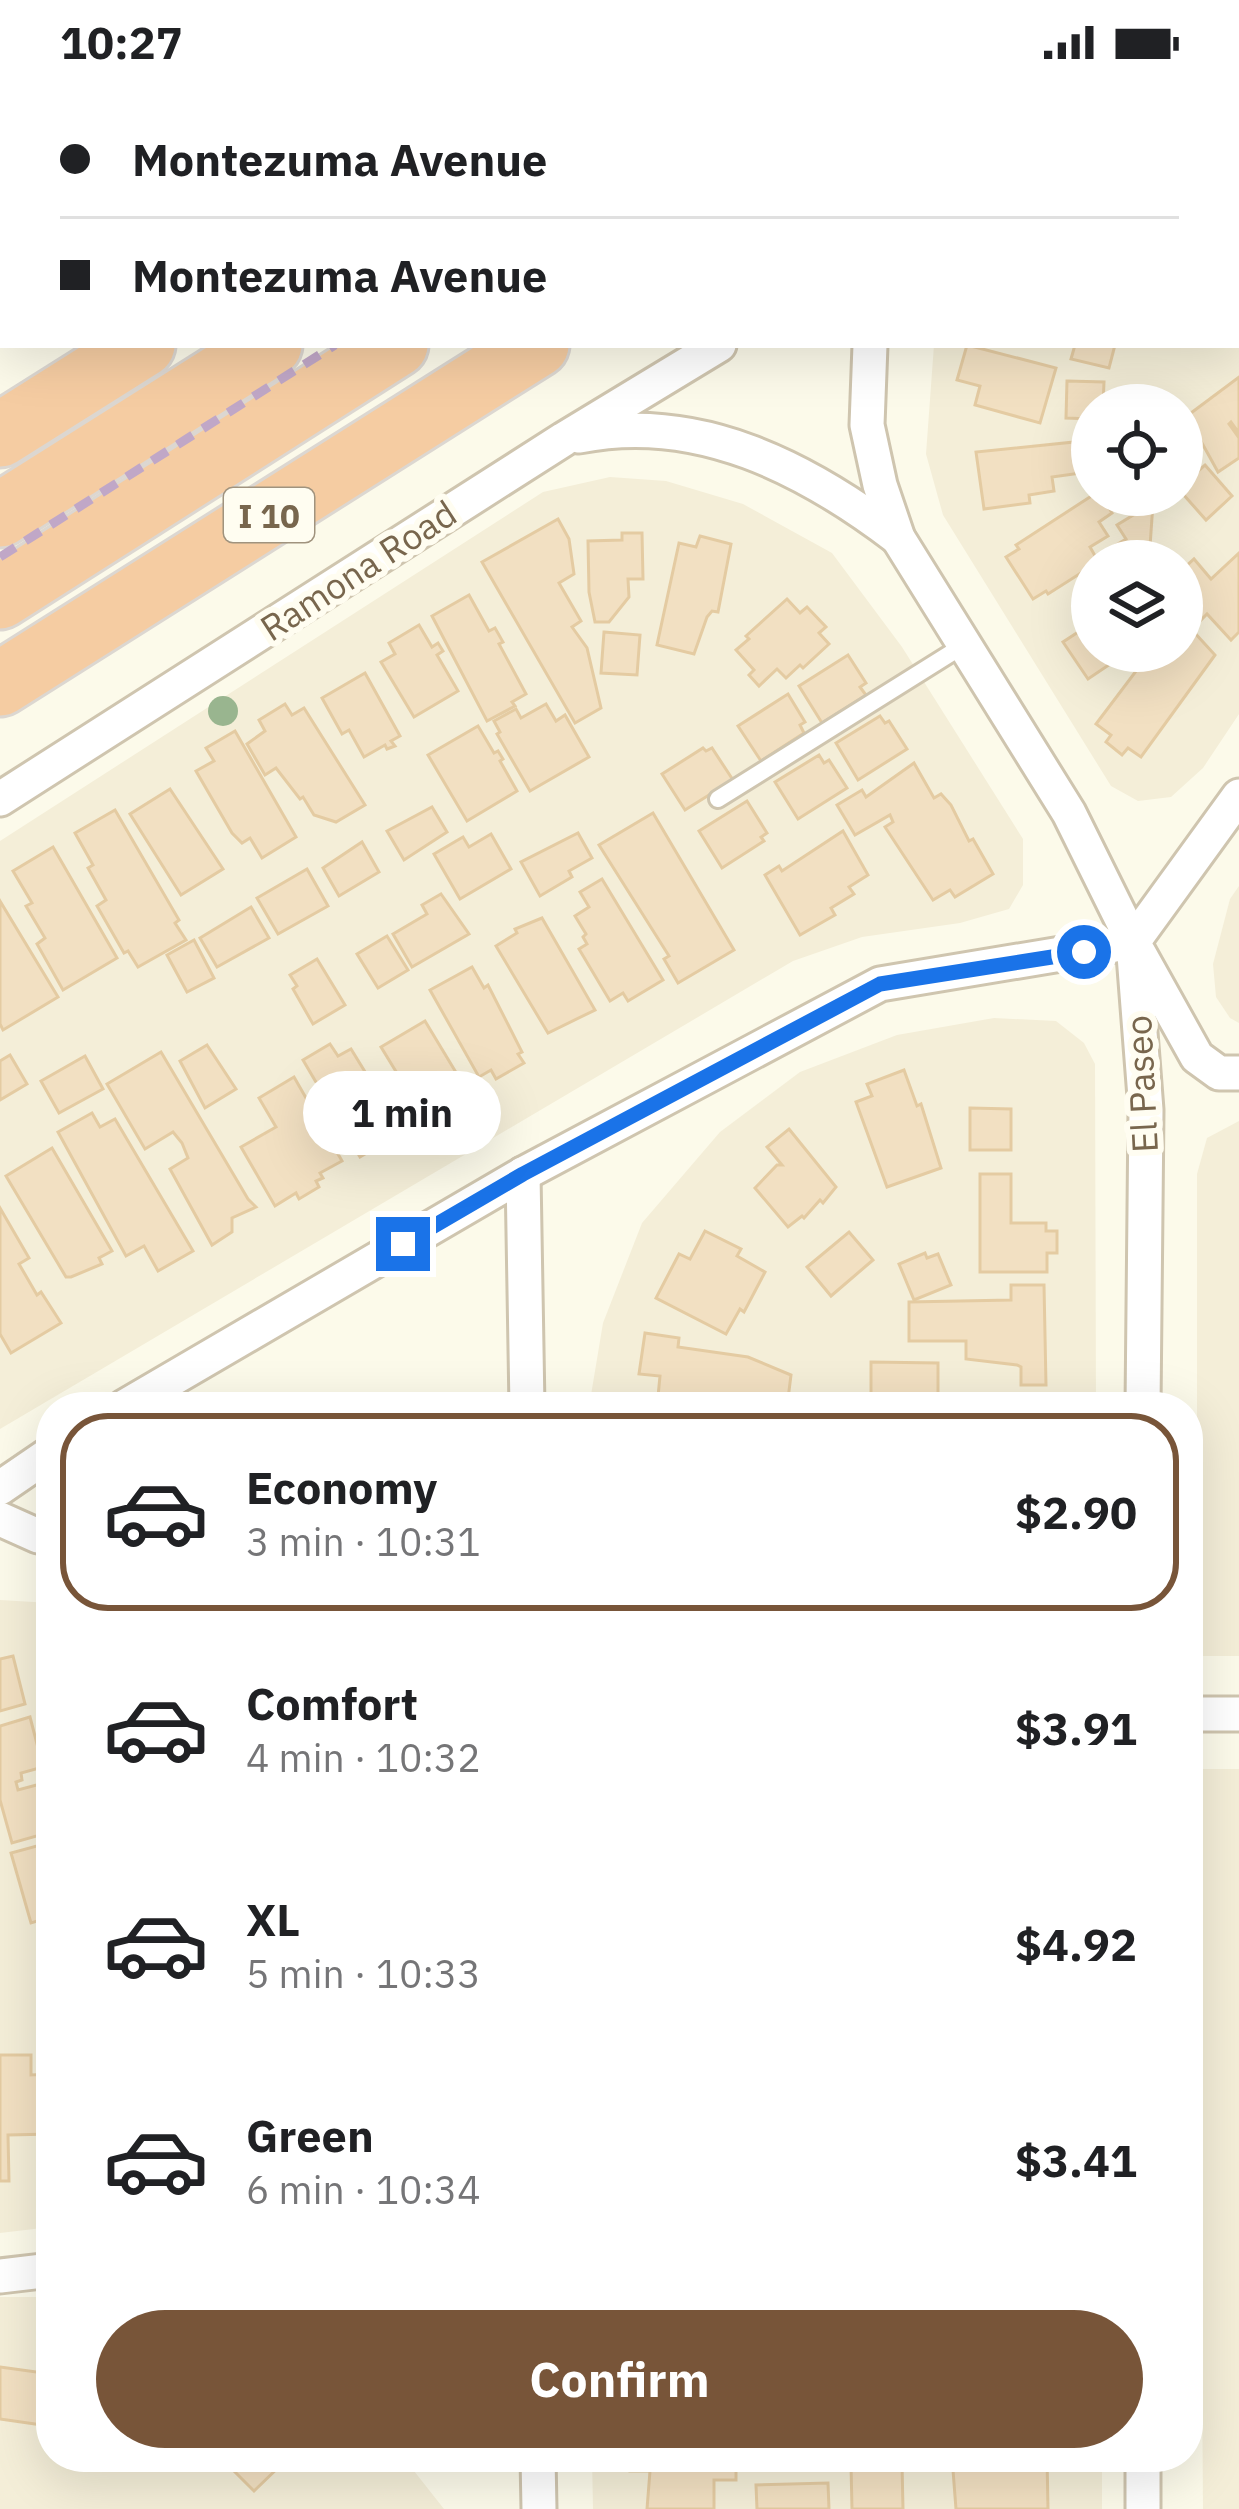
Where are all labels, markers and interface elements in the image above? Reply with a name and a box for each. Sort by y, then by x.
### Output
text: 10:27 [60,13,183,71]
text: Montezuma Avenue [132,130,547,188]
text: Montezuma Avenue [132,246,547,304]
map controls [1071,384,1203,672]
button: locate [1071,384,1203,516]
road number: I 10 [224,488,314,542]
street label: Ramona Road [251,489,465,651]
button: layers [1071,540,1203,672]
route start [1057,925,1111,979]
street label: El Paseo [1114,1014,1168,1154]
callout: 1 min [304,1070,502,1154]
text: 1 min [351,1087,453,1138]
route end [376,1217,430,1271]
icon: car [102,1458,210,1566]
text: Economy [246,1458,437,1516]
text: $2.90 [1015,1483,1137,1541]
text: 3 min · 10:31 [246,1516,481,1567]
icon: car [102,1674,210,1782]
text: Comfort [246,1674,418,1732]
text: $3.91 [1015,1699,1137,1757]
text: 4 min · 10:32 [246,1732,481,1783]
icon: car [102,1890,210,1998]
text: XL [246,1890,300,1948]
text: $4.92 [1015,1915,1137,1973]
text: 5 min · 10:33 [246,1948,481,1999]
icon: car [102,2106,210,2214]
text: Green [246,2106,374,2164]
text: $3.41 [1015,2131,1137,2189]
text: 6 min · 10:34 [246,2164,481,2215]
button: Confirm [96,2310,1143,2448]

